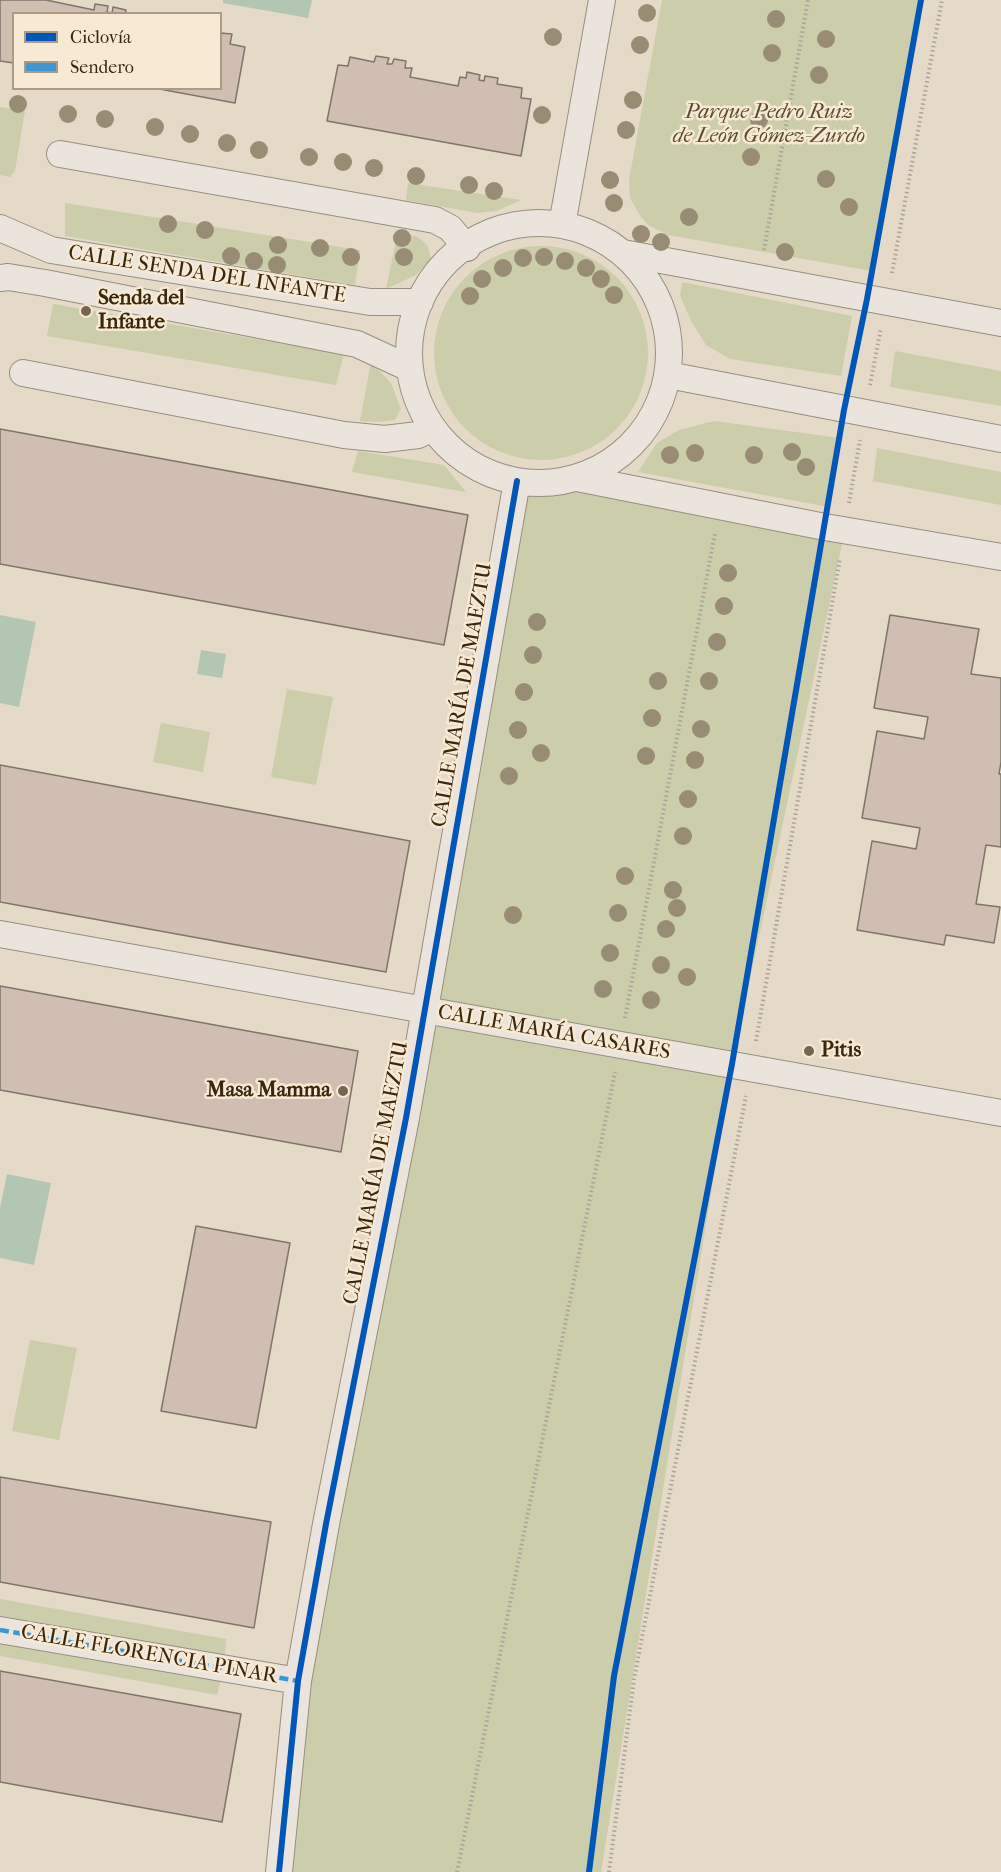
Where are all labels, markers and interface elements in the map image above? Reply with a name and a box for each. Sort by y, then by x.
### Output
legend [12,12,222,90]
text: Ciclovía [70,27,131,48]
text: Sendero [70,57,134,78]
park label: Parque Pedro Ruiz de León Gómez-Zurdo [673,100,865,150]
street label: CALLE SENDA DEL INFANTE [66,241,348,309]
place label: Senda del Infante [98,286,185,336]
marker: Senda del Infante [79,304,93,318]
street label: CALLE MARÍA DE MAEZTU [427,561,499,829]
street label: CALLE MARÍA CASARES [436,1000,672,1066]
place label: Pitis [821,1038,861,1064]
street label: CALLE MARÍA DE MAEZTU [339,1039,415,1307]
marker: Pitis [802,1044,816,1058]
place label: Masa Mamma [207,1078,331,1104]
marker: Masa Mamma [336,1084,350,1098]
street label: CALLE FLORENCIA PINAR [19,1620,279,1690]

